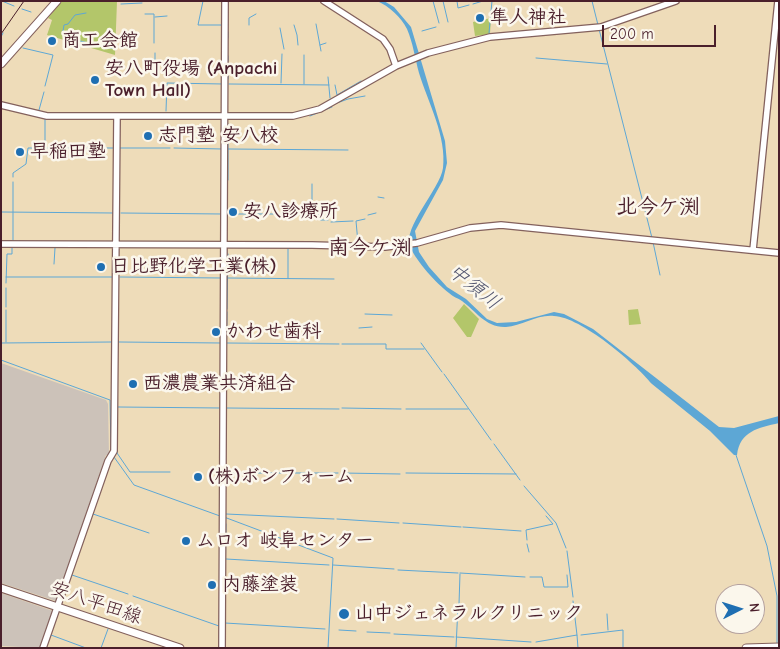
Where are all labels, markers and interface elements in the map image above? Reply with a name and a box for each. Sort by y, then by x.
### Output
place label: 隼人神社 [490,7,566,29]
marker: 隼人神社 [474,12,486,24]
scale bar [605,15,719,47]
text: 200 m [610,25,654,43]
place label: 商工会館 [62,30,138,52]
marker: 商工会館 [46,35,58,47]
place label: 安八町役場 (Anpachi Town Hall) [105,58,277,102]
marker: 安八町役場 (Anpachi Town Hall) [89,74,101,86]
place label: 志門塾 安八校 [158,125,279,147]
marker: 志門塾 安八校 [142,130,154,142]
place label: 早稲田塾 [30,141,106,163]
marker: 早稲田塾 [14,146,26,158]
district label: 北今ケ渕 [616,194,700,220]
place label: 安八診療所 [243,201,338,223]
marker: 安八診療所 [227,206,239,218]
district label: 南今ケ渕 [328,235,412,261]
place label: 日比野化学工業(株) [111,256,277,278]
water label: 中須川 [443,259,505,315]
marker: 日比野化学工業(株) [95,261,107,273]
place label: かわせ歯科 [226,321,321,343]
marker: かわせ歯科 [210,326,222,338]
place label: 西濃農業共済組合 [143,373,295,395]
marker: 西濃農業共済組合 [127,378,139,390]
place label: (株)ボンフォーム [208,466,355,488]
marker: (株)ボンフォーム [192,471,204,483]
place label: ムロオ 岐阜センター [196,530,374,552]
marker: ムロオ 岐阜センター [180,535,192,547]
place label: 内藤塗装 [222,574,298,596]
street label: 安八平田線 [47,577,145,629]
marker: 内藤塗装 [206,579,218,591]
north arrow [715,584,765,634]
text: N [746,602,763,613]
place label: 山中ジェネラルクリニック [355,603,583,625]
marker: 山中ジェネラルクリニック [337,607,351,621]

